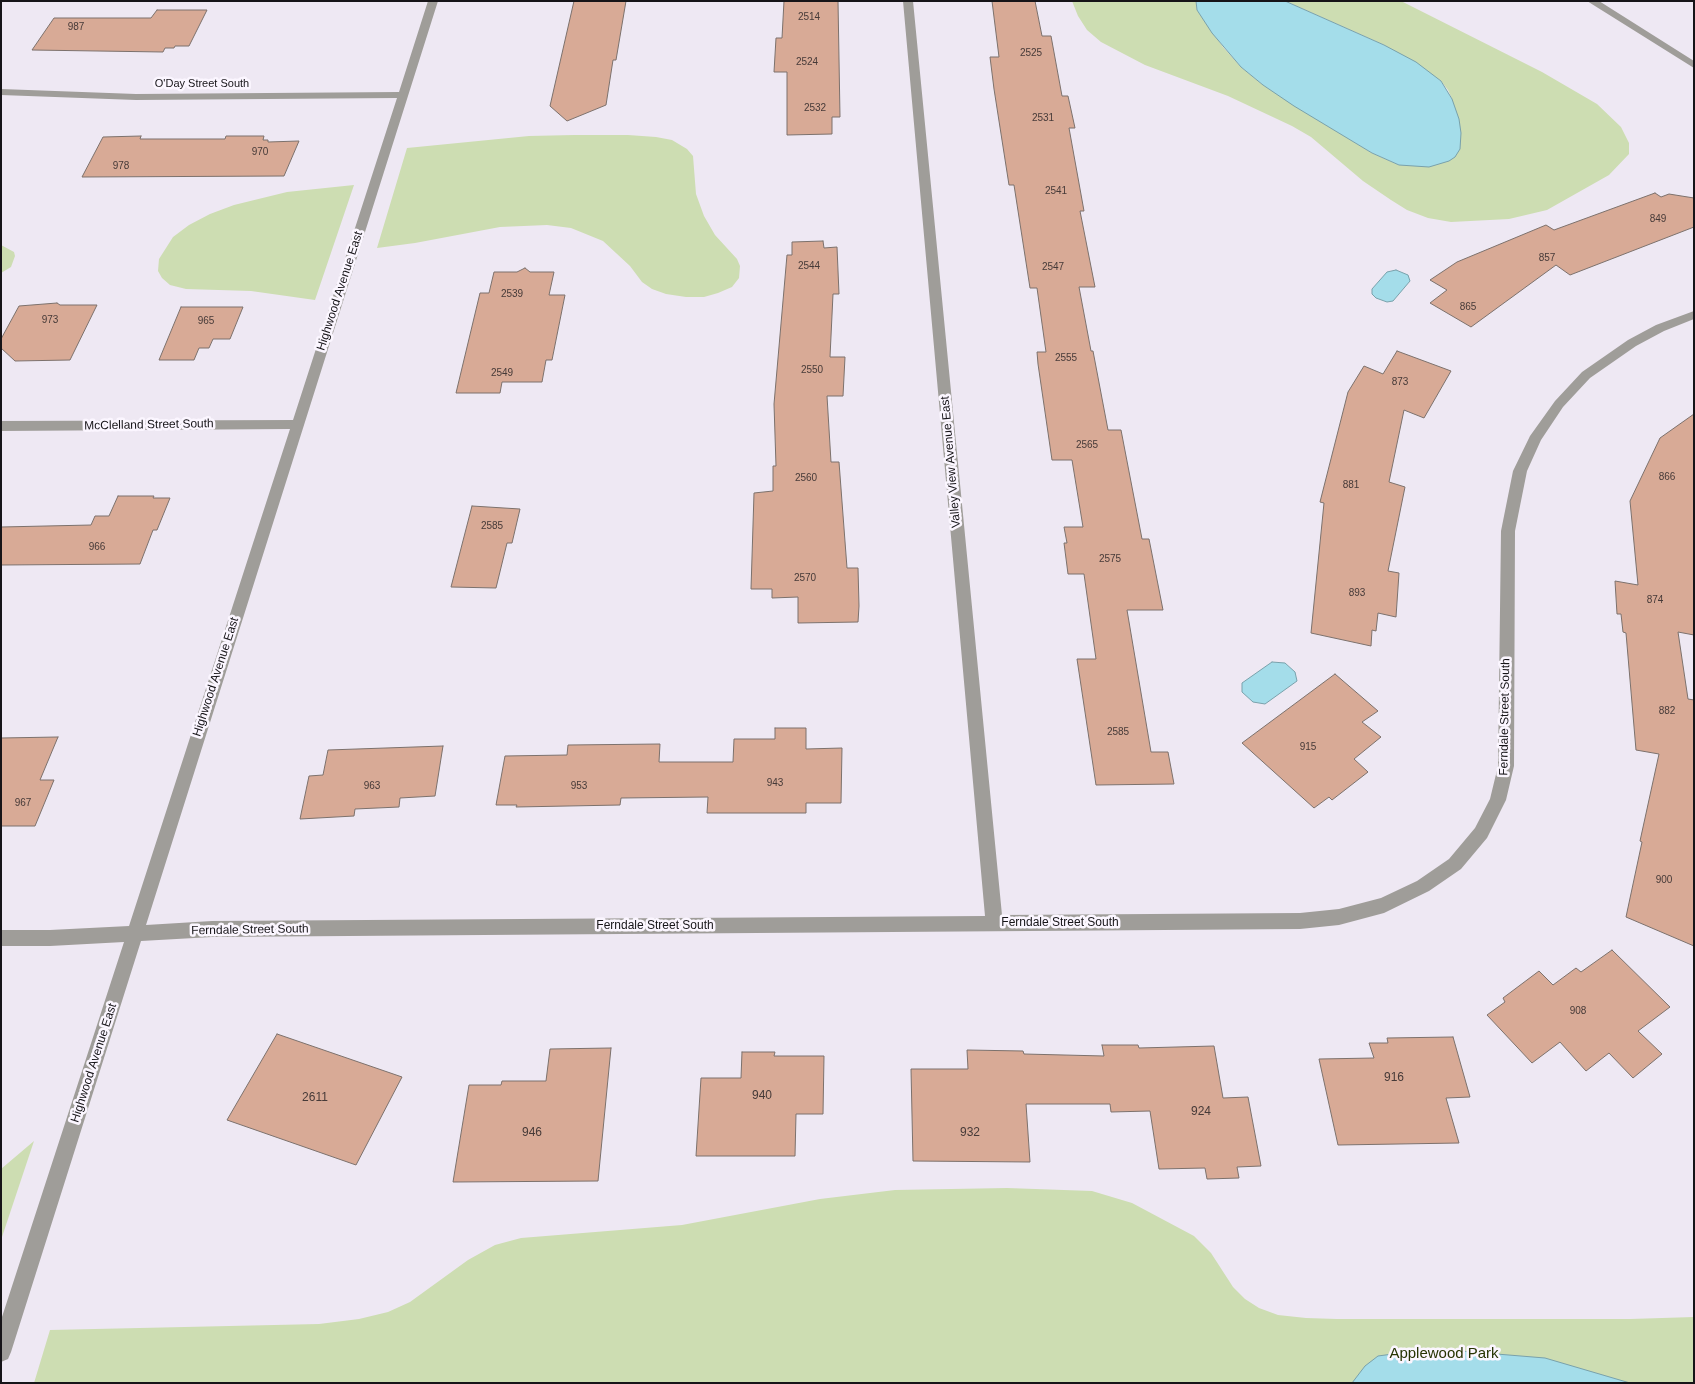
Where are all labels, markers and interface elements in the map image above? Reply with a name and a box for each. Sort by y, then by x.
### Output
house number: 2514 [798,11,820,23]
house number: 987 [68,21,84,33]
house number: 2525 [1020,47,1042,59]
house number: 2524 [796,56,818,68]
street label: O'Day Street South [155,77,249,91]
house number: 2532 [804,102,826,114]
house number: 2531 [1032,112,1054,124]
house number: 970 [252,146,268,158]
house number: 978 [113,160,129,172]
house number: 2541 [1045,185,1067,197]
house number: 849 [1650,213,1666,225]
street label: Highwood Avenue East [314,230,366,352]
house number: 857 [1539,252,1555,264]
house number: 2544 [798,260,820,272]
house number: 2547 [1042,261,1064,273]
house number: 2539 [501,288,523,300]
house number: 865 [1460,301,1476,313]
house number: 973 [42,314,58,326]
house number: 965 [198,315,214,327]
house number: 2555 [1055,352,1077,364]
house number: 2550 [801,364,823,376]
house number: 2549 [491,367,513,379]
house number: 873 [1392,376,1408,388]
street label: Valley View Avenue East [938,396,964,528]
street label: McClelland Street South [84,417,214,433]
house number: 2565 [1076,439,1098,451]
house number: 866 [1659,471,1675,483]
house number: 2560 [795,472,817,484]
house number: 881 [1343,479,1359,491]
house number: 2585 [481,520,503,532]
house number: 966 [89,541,105,553]
house number: 2575 [1099,553,1121,565]
house number: 2570 [794,572,816,584]
house number: 893 [1349,587,1365,599]
house number: 874 [1647,594,1663,606]
street label: Highwood Avenue East [190,616,242,738]
street label: Ferndale Street South [1497,658,1513,776]
house number: 882 [1659,705,1675,717]
house number: 2585 [1107,726,1129,738]
house number: 915 [1300,741,1316,753]
house number: 943 [767,777,783,789]
house number: 963 [364,780,380,792]
house number: 953 [571,780,587,792]
house number: 967 [15,797,31,809]
house number: 900 [1656,874,1672,886]
street label: Ferndale Street South [1001,916,1119,930]
street label: Ferndale Street South [596,919,714,933]
street label: Ferndale Street South [191,922,309,938]
street label: Highwood Avenue East [68,1002,120,1124]
house number: 908 [1570,1005,1586,1017]
house number: 916 [1384,1071,1404,1085]
house number: 940 [752,1089,772,1103]
house number: 2611 [302,1091,328,1105]
house number: 924 [1191,1105,1211,1119]
house number: 946 [522,1126,542,1140]
house number: 932 [960,1126,980,1140]
park label: Applewood Park [1389,1345,1499,1363]

